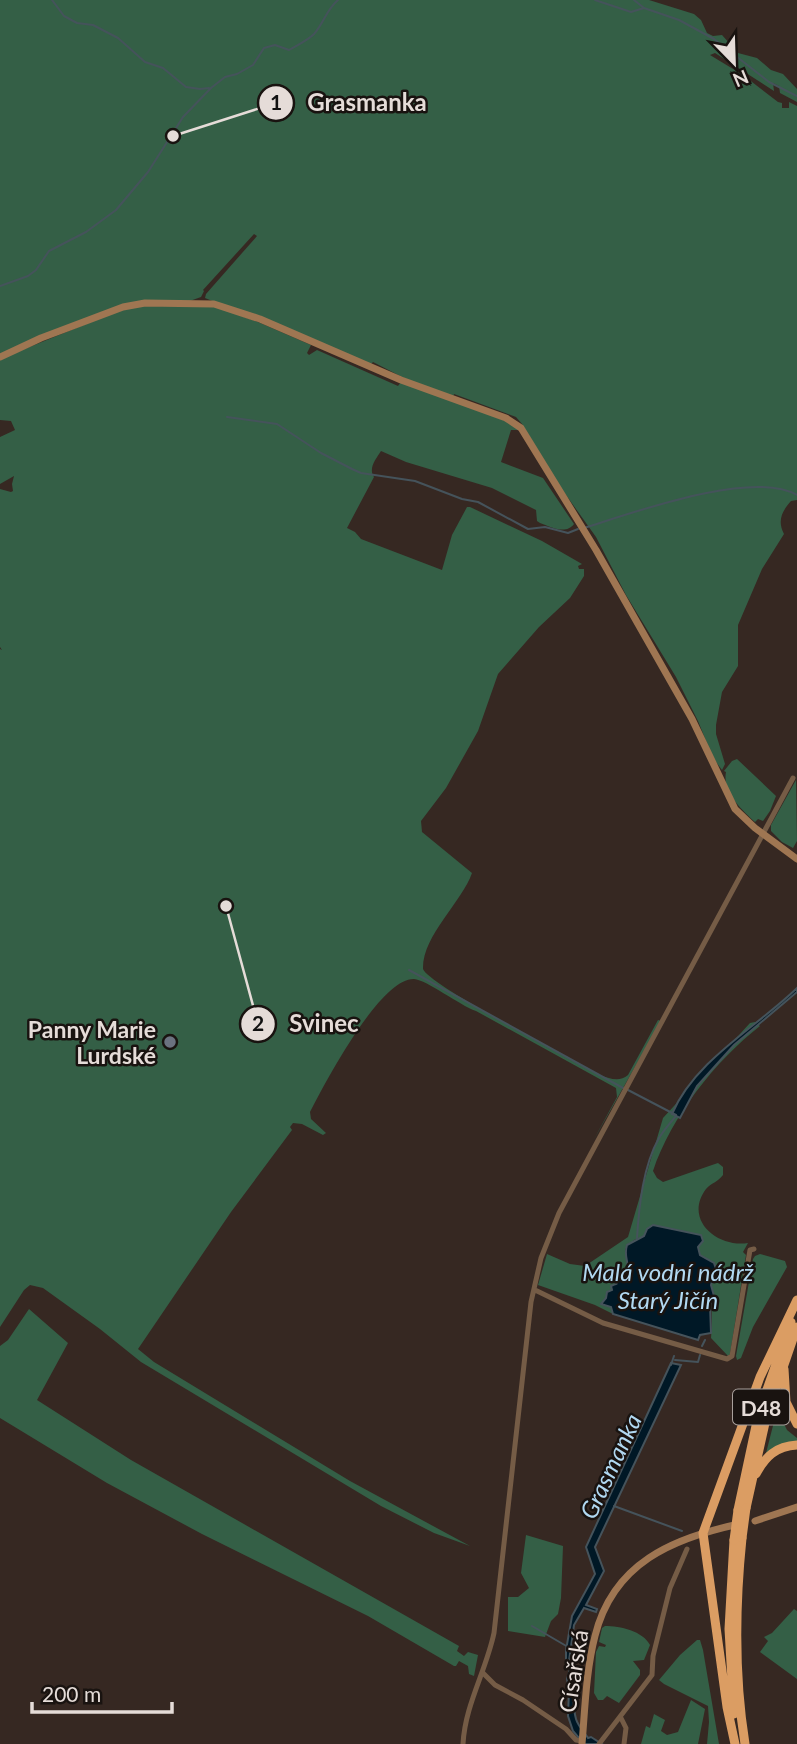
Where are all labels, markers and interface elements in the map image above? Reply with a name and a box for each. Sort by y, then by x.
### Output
north arrow [699,28,769,98]
text: N [730,66,752,93]
callout: Grasmanka [258,81,441,126]
text: Grasmanka [307,87,427,116]
text: 1 [270,89,282,114]
callout: Svinec [241,1001,373,1046]
text: Svinec [289,1008,359,1037]
text: 2 [252,1010,264,1035]
place label: Panny Marie Lurdské [28,1015,156,1069]
marker: Panny Marie Lurdské [162,1034,178,1050]
water label: Malá vodní nádrž Starý Jičín [582,1257,755,1314]
road number: D48 [733,1390,789,1424]
water label: Grasmanka [573,1409,647,1523]
street label: Císařská [553,1627,593,1715]
scale bar [32,1670,172,1714]
text: 200 m [42,1681,101,1706]

